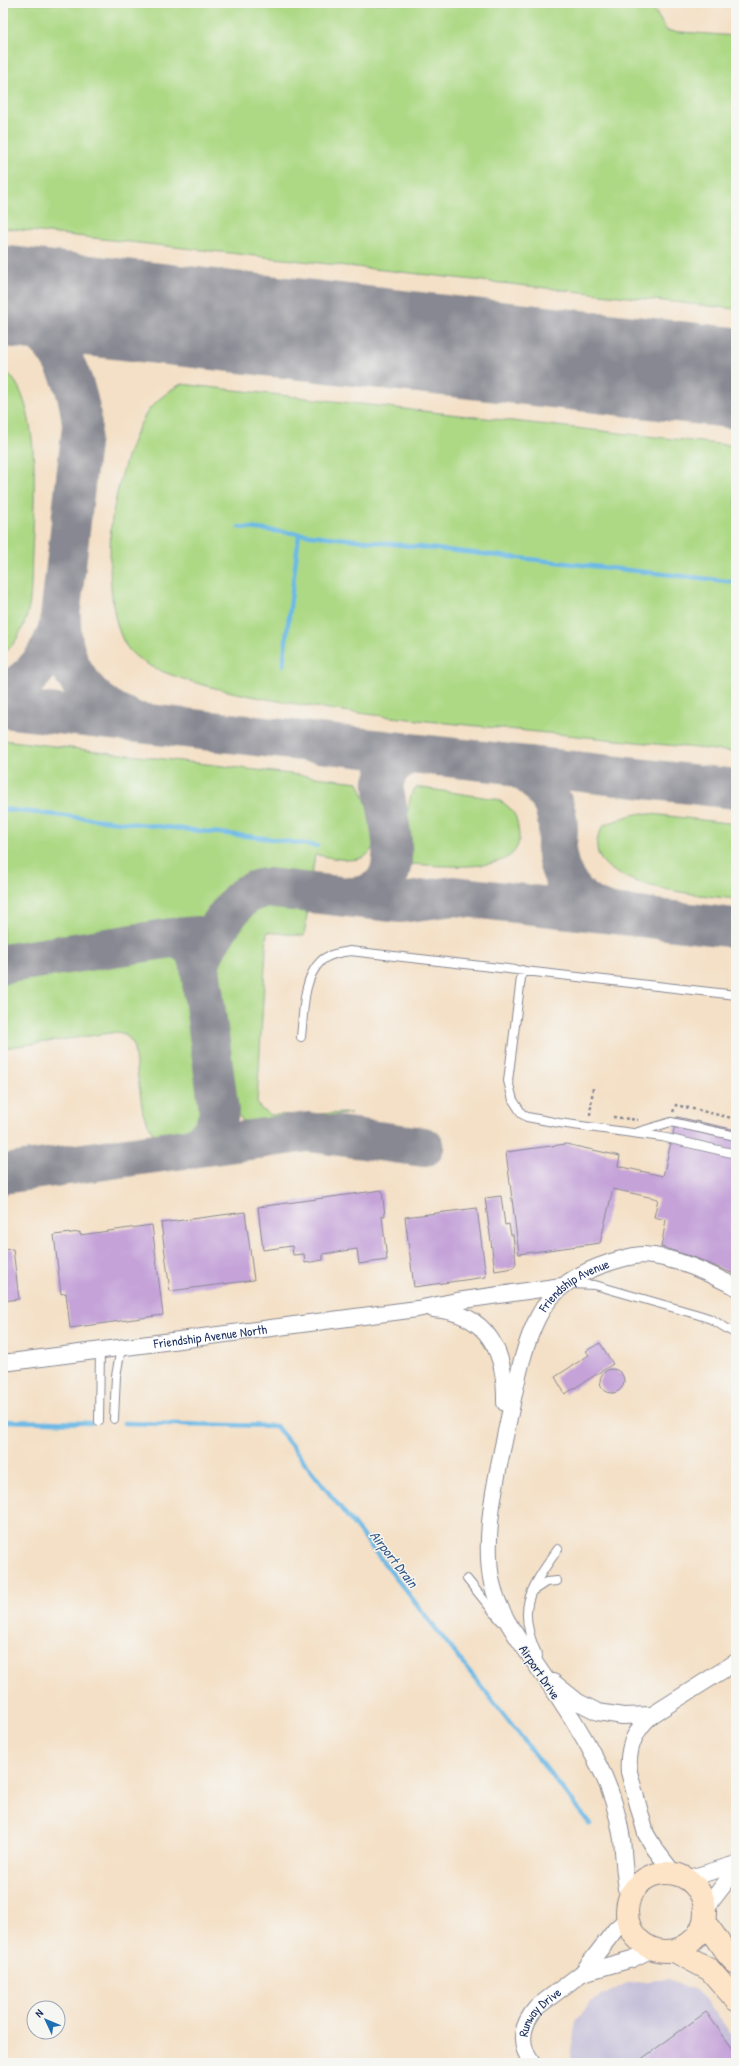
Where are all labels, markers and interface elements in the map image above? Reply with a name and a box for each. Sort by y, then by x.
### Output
street label: Friendship Avenue [533,1254,611,1316]
street label: Friendship Avenue North [152,1320,269,1352]
water label: Airport Drain [365,1526,424,1593]
street label: Airport Drive [515,1641,565,1703]
street label: Runway Drive [514,1983,565,2038]
north arrow [26,2000,66,2040]
text: N [32,2006,46,2020]

